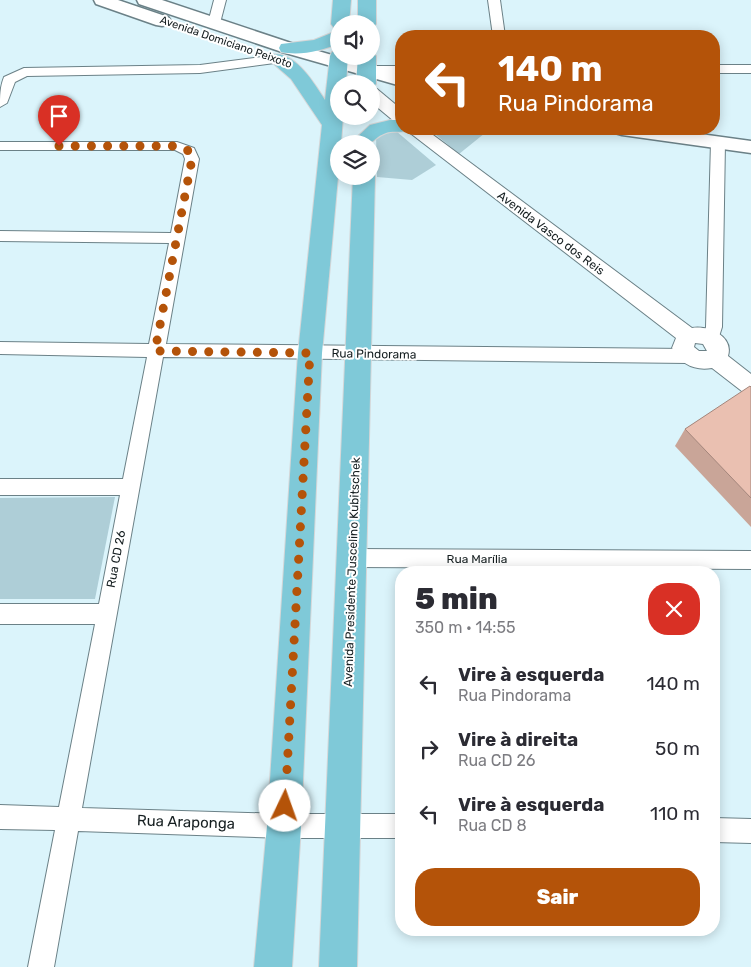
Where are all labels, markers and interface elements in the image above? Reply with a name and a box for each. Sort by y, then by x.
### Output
street label: Avenida Domiciano Peixoto [158,13,294,71]
map controls [330,15,380,185]
button: sound [330,15,380,65]
text: 140 m [498,48,603,90]
icon: left [415,50,480,115]
button: search [330,75,380,125]
text: Rua Pindorama [498,90,654,117]
pin [38,95,80,146]
icon: arrive [45,102,73,130]
button: layers [330,135,380,185]
street label: Avenida Vasco dos Reis [495,188,607,278]
street label: Rua Pindorama [331,346,417,362]
street label: Avenida Presidente Juscelino Kubitschek [341,456,363,687]
street label: Rua CD 26 [104,529,128,589]
street label: Rua Marília [447,552,507,566]
text: 5 min [415,581,498,617]
button: close [648,583,700,635]
text: 350 m · 14:55 [415,618,515,637]
text: Vire à esquerda [458,663,605,686]
icon: left [415,670,443,698]
text: 140 m [646,672,700,695]
text: Rua Pindorama [458,686,571,705]
text: Vire à direita [458,728,578,751]
icon: right [415,735,443,763]
text: 50 m [655,737,700,760]
text: Rua CD 26 [458,751,536,770]
position arrow [258,779,310,831]
text: Vire à esquerda [458,793,605,816]
icon: left [415,800,443,828]
text: 110 m [650,802,700,825]
street label: Rua Araponga [137,811,235,833]
text: Rua CD 8 [458,816,527,835]
button: Sair [415,868,700,926]

